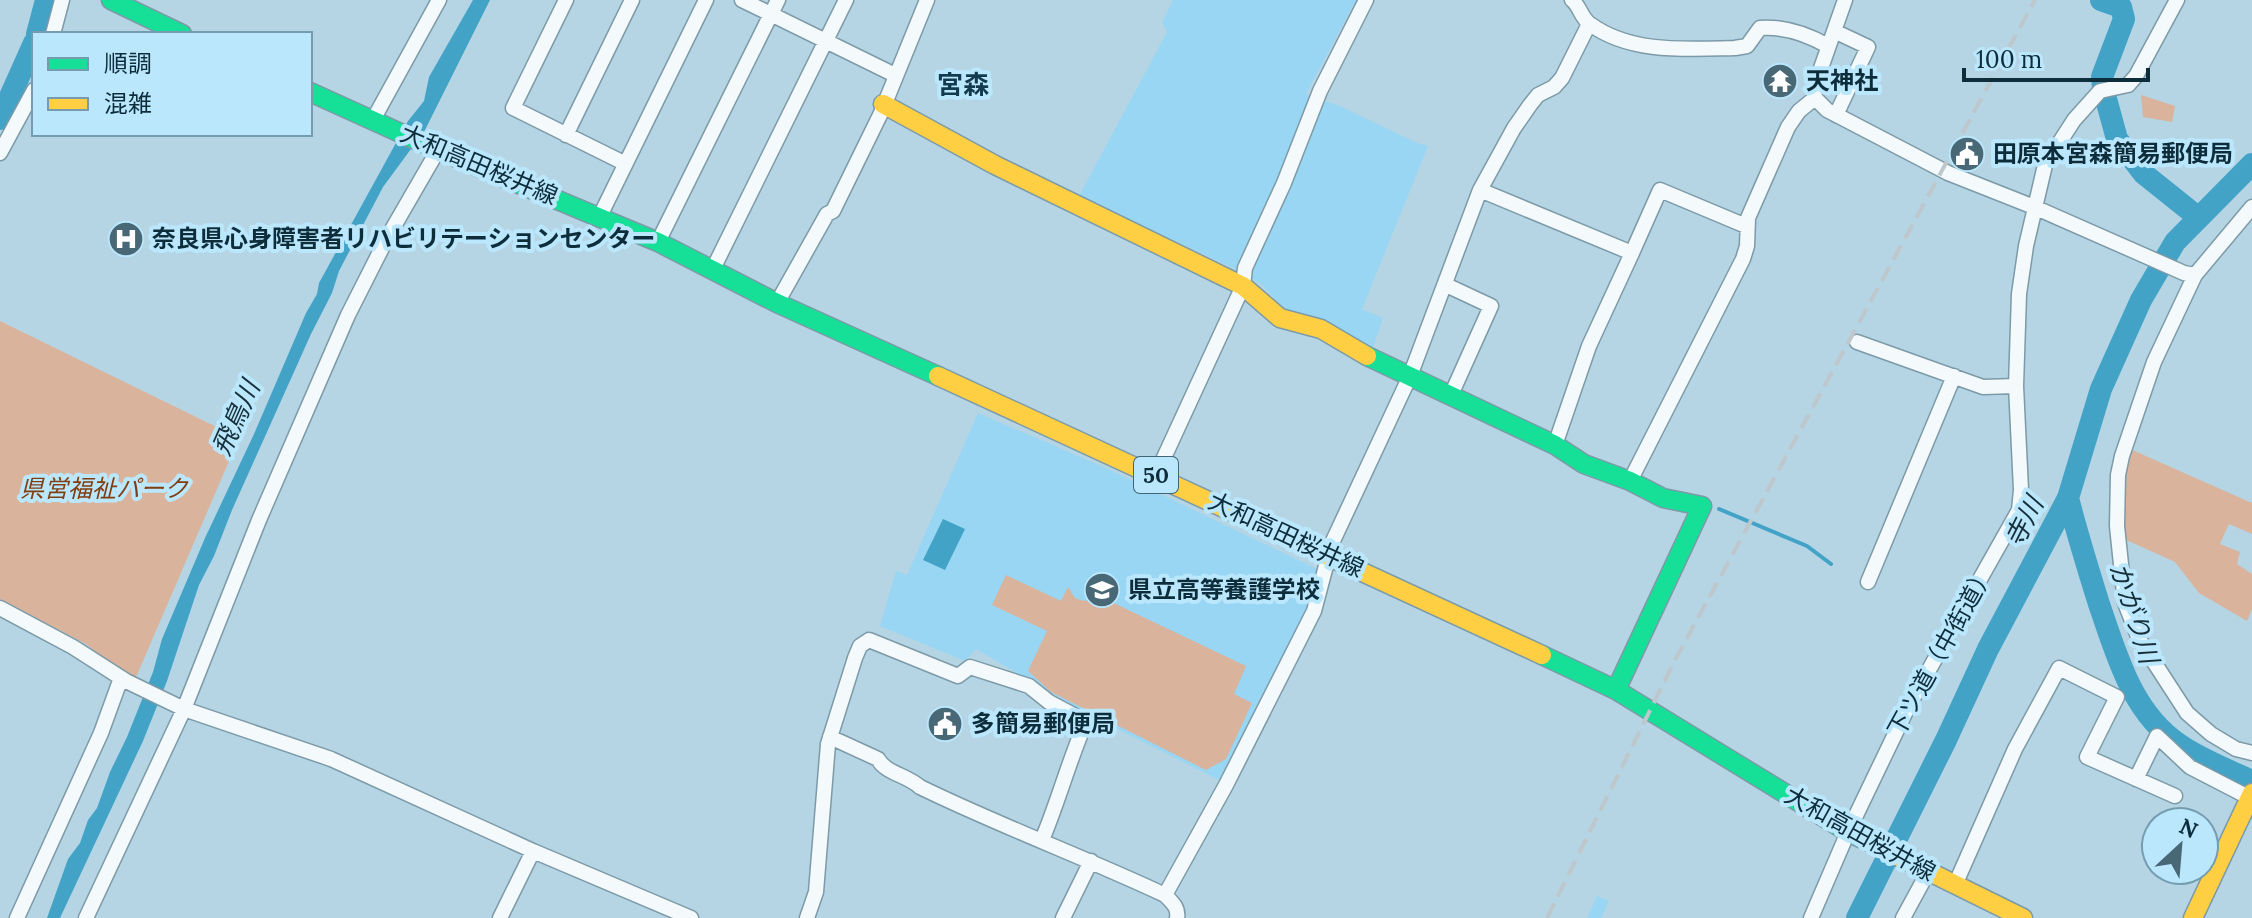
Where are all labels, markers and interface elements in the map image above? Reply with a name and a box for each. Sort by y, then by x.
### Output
legend [32,32,312,136]
scale bar [1964,32,2148,82]
text: 100 m [1976,44,2042,75]
text: 順調 [104,48,152,79]
temple icon: 天神社 [1761,62,1799,100]
place label: 天神社 [1806,65,1878,96]
district label: 宮森 [937,68,989,101]
text: 混雑 [104,88,152,119]
street label: 大和高田桜井線 [396,117,563,212]
public building icon: 田原本宮森簡易郵便局 [1948,135,1986,173]
place label: 田原本宮森簡易郵便局 [1993,138,2233,169]
hospital icon: 奈良県心身障害者リハビリテーションセンター [107,220,145,258]
place label: 奈良県心身障害者リハビリテーションセンター [152,223,656,254]
water label: 飛鳥川 [205,373,268,460]
road number: 50 [1134,457,1178,493]
park label: 県営福祉パーク [20,473,189,504]
street label: 大和高田桜井線 [1204,485,1369,584]
water label: 寺川 [1997,488,2051,552]
water label: かがり川 [2103,558,2167,670]
street label: 下ツ道（中街道） [1880,559,2001,742]
school or university icon: 県立高等養護学校 [1083,571,1121,609]
place label: 県立高等養護学校 [1128,574,1320,605]
public building icon: 多簡易郵便局 [926,705,964,743]
place label: 多簡易郵便局 [971,708,1115,739]
street label: 大和高田桜井線 [1779,779,1941,888]
north arrow [2140,806,2220,886]
text: N [2175,812,2203,844]

